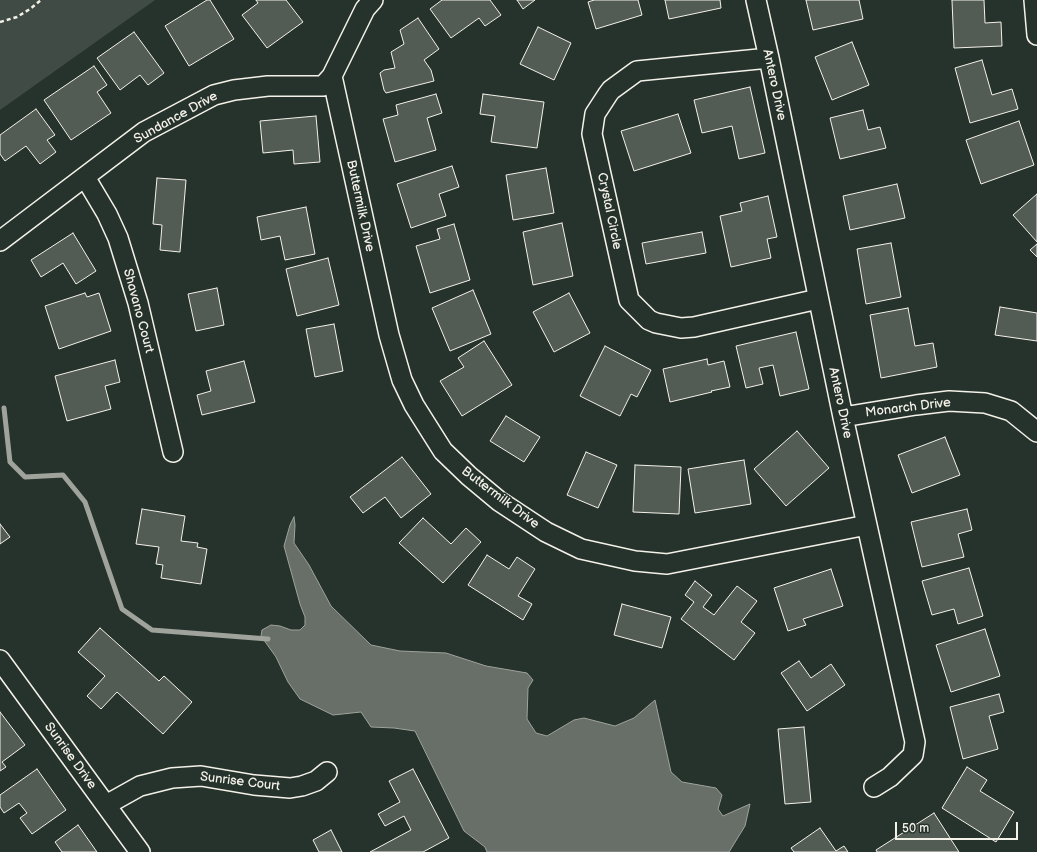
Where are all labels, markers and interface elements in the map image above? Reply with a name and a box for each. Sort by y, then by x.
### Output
street label: Antero Drive [759,48,789,122]
street label: Sundance Drive [131,89,221,147]
street label: Buttermilk Drive [343,159,377,253]
street label: Crystal Circle [593,171,625,251]
street label: Shavano Court [119,267,157,355]
street label: Antero Drive [825,366,855,440]
street label: Monarch Drive [864,395,952,421]
street label: Buttermilk Drive [458,464,542,532]
street label: Sunrise Drive [41,720,99,792]
street label: Sunrise Court [199,769,281,795]
scale bar [897,814,1020,840]
text: 50 m [902,821,929,836]

